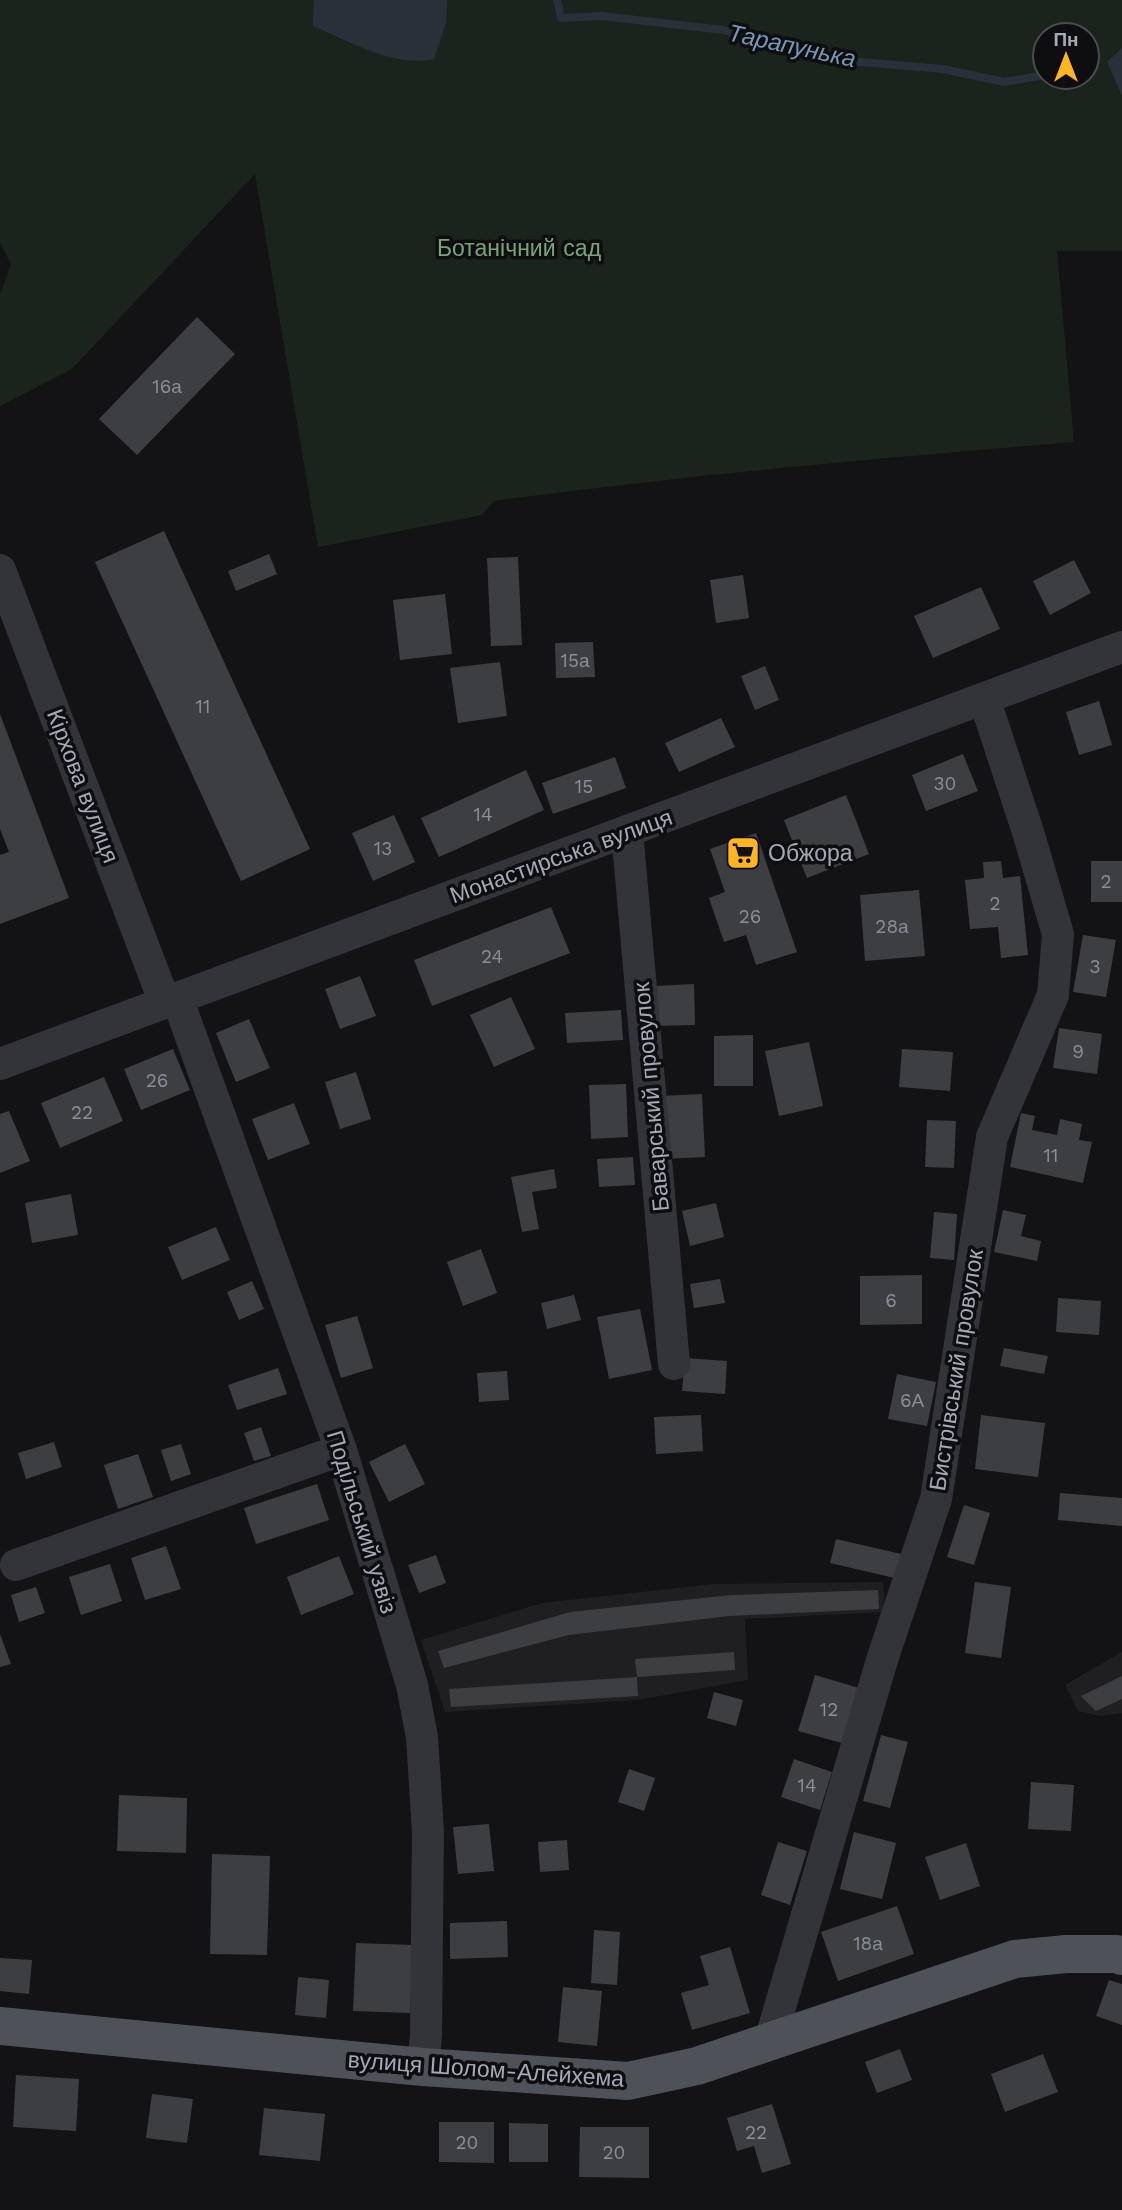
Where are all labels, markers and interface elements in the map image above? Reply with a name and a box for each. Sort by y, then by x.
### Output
water label: Тарапунька [726,19,858,73]
north arrow [1031,21,1101,91]
text: Пн [1053,28,1079,51]
park label: Ботанічний сад [437,235,602,262]
house number: 16а [152,375,182,398]
house number: 15а [560,649,590,672]
house number: 11 [196,695,210,718]
street label: Кірхова вулиця [41,706,124,867]
house number: 30 [934,772,956,795]
house number: 15 [575,775,593,798]
house number: 14 [473,803,493,826]
street label: Монастирська вулиця [446,804,676,909]
supermarket icon: Обжора [724,834,762,872]
house number: 13 [374,837,392,860]
place label: Обжора [768,840,853,867]
house number: 2 [1100,870,1112,893]
house number: 2 [989,892,1001,915]
house number: 26 [739,905,761,928]
house number: 28а [875,915,909,938]
house number: 24 [481,945,503,968]
house number: 3 [1089,955,1101,978]
street label: Баварський провулок [628,980,675,1213]
house number: 9 [1072,1040,1084,1063]
house number: 26 [146,1069,168,1092]
house number: 22 [71,1101,93,1124]
house number: 11 [1044,1144,1058,1167]
street label: Бистрівський провулок [924,1246,989,1493]
house number: 6 [885,1289,897,1312]
house number: 6А [900,1389,924,1412]
street label: Подільський узвіз [321,1427,402,1617]
house number: 12 [820,1698,838,1721]
house number: 14 [797,1774,817,1797]
house number: 18а [853,1932,883,1955]
street label: вулиця Шолом-Алейхема [347,2046,625,2093]
house number: 22 [745,2121,767,2144]
house number: 20 [456,2131,478,2154]
house number: 20 [603,2141,625,2164]

